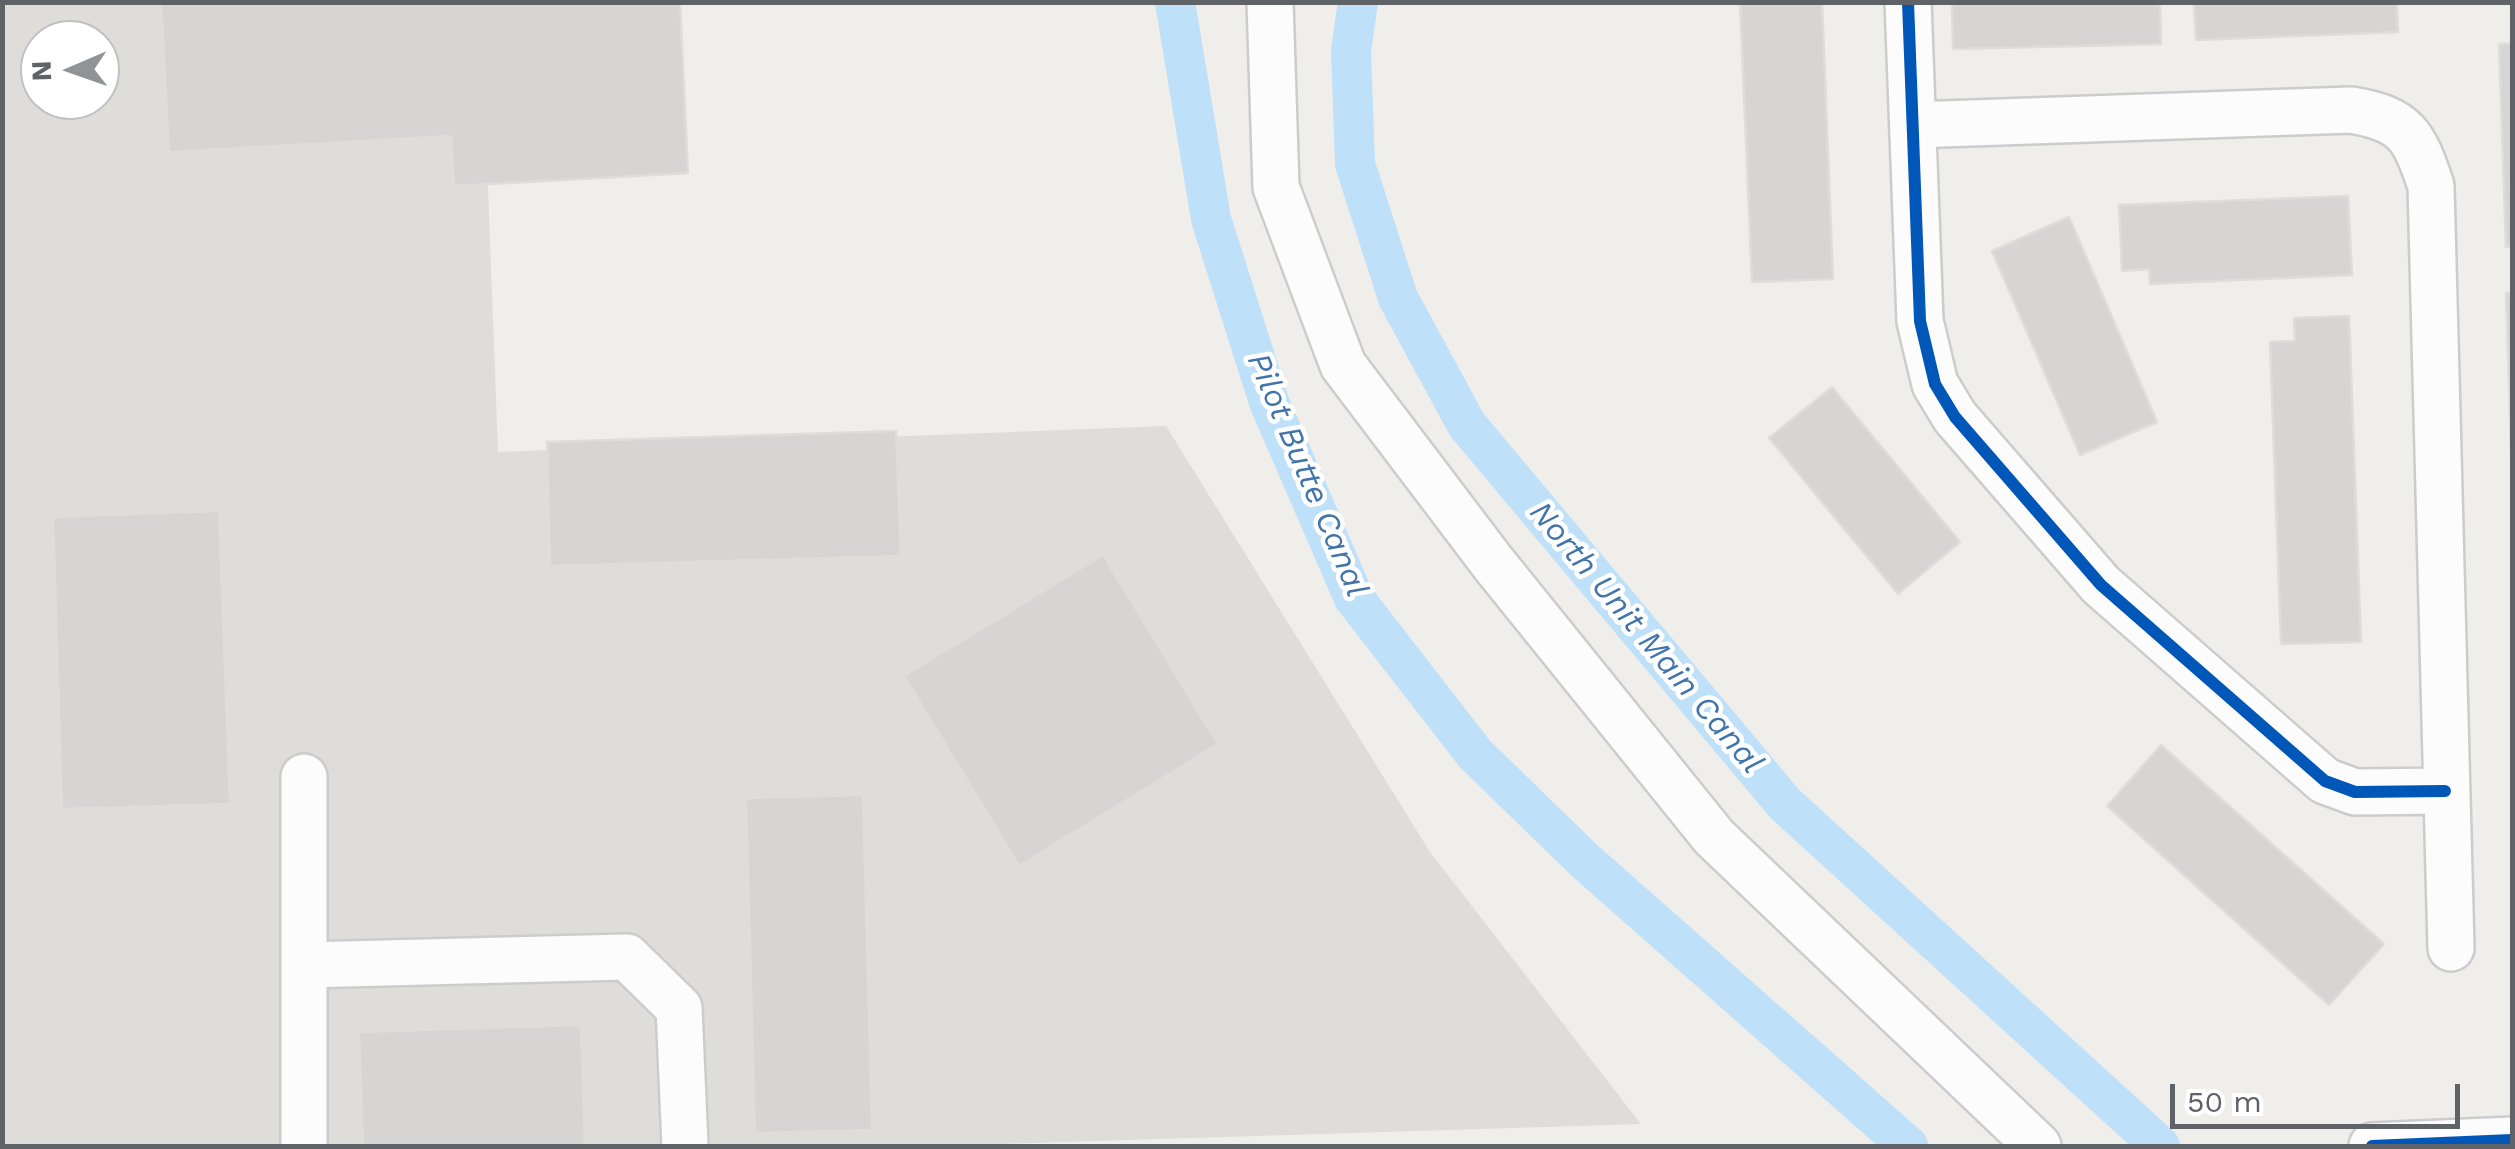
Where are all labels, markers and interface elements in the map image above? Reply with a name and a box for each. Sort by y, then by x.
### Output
north arrow [20,20,120,120]
text: N [25,60,58,82]
water label: Pilot Butte Canal [1238,347,1376,603]
water label: North Unit Main Canal [1521,494,1771,782]
scale bar [2175,1064,2465,1126]
text: 50 m [2187,1084,2262,1119]

